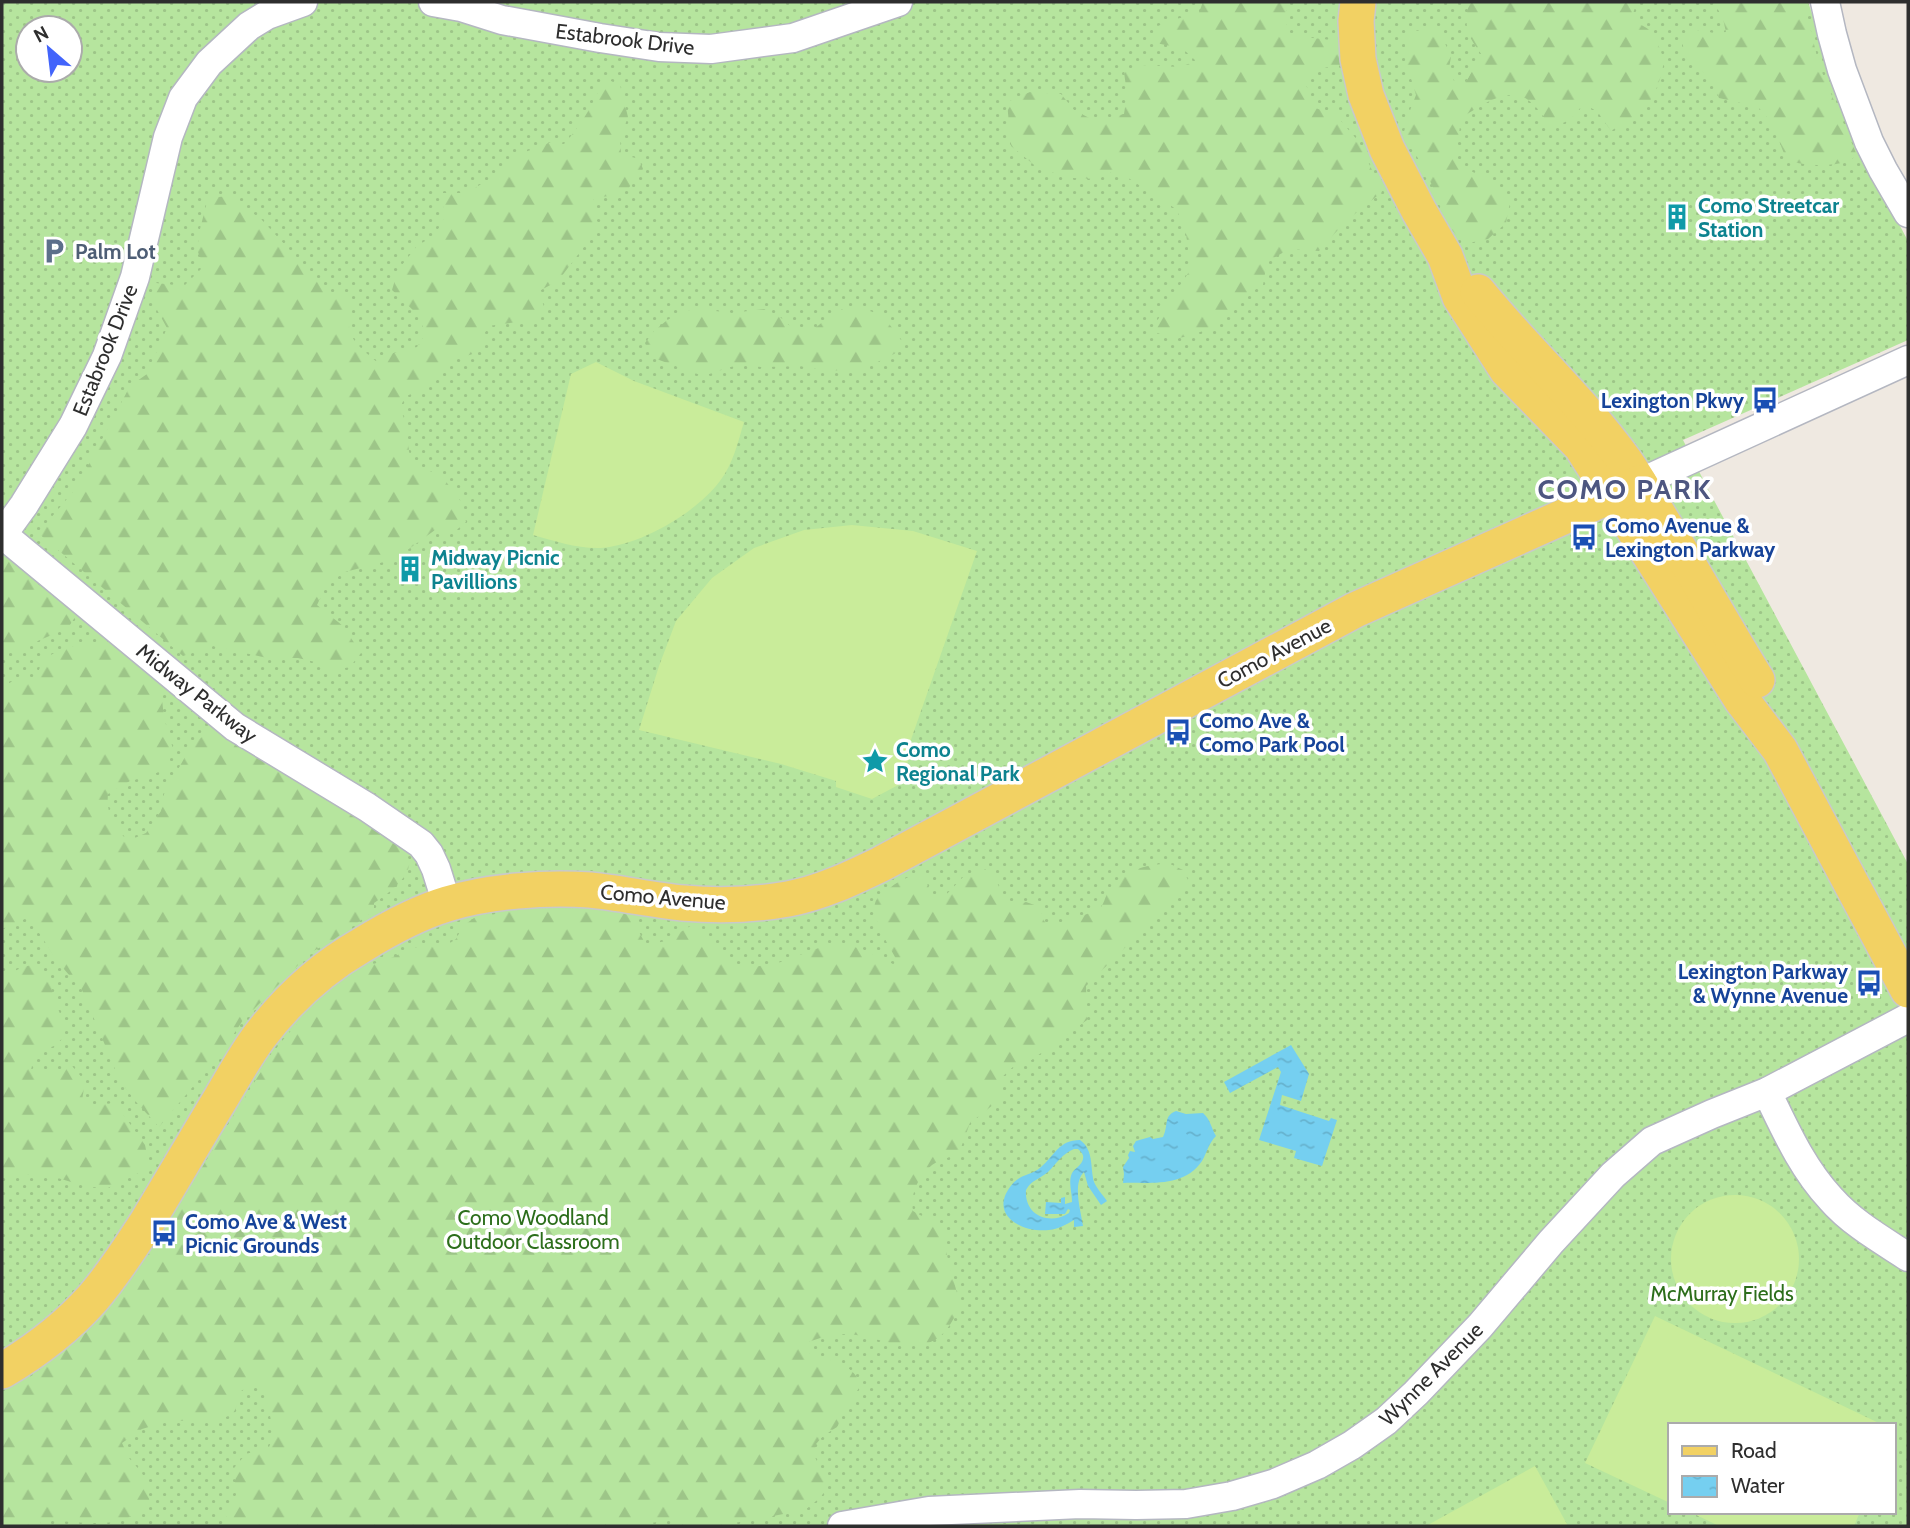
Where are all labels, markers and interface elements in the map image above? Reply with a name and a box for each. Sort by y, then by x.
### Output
north arrow [14,14,84,84]
street label: Estabrook Drive [554,18,696,60]
text: N [30,21,53,48]
place label: Como Streetcar Station [1698,193,1839,242]
building icon: Como Streetcar Station [1662,202,1692,232]
parking icon: Palm Lot [39,236,69,266]
place label: Palm Lot [75,239,156,264]
street label: Estabrook Drive [67,280,143,419]
bus stop icon: Lexington Pkwy [1750,385,1780,415]
place label: Lexington Pkwy [1601,388,1745,413]
district label: COMO PARK [1538,472,1712,506]
place label: Como Avenue & Lexington Parkway [1605,513,1776,562]
bus stop icon: Como Avenue & Lexington Parkway [1569,522,1599,552]
place label: Midway Picnic Pavillions [431,545,560,594]
building icon: Midway Picnic Pavillions [395,554,425,584]
street label: Como Avenue [1213,612,1335,693]
street label: Midway Parkway [132,638,263,748]
place label: Como Ave & Como Park Pool [1199,708,1345,757]
bus stop icon: Como Ave & Como Park Pool [1163,717,1193,747]
place label: Como Regional Park [896,737,1021,786]
place icon: Como Regional Park [860,746,890,776]
street label: Como Avenue [599,879,727,915]
place label: Lexington Parkway & Wynne Avenue [1678,959,1849,1008]
bus stop icon: Lexington Parkway & Wynne Avenue [1854,968,1884,998]
park label: Como Woodland Outdoor Classroom [446,1205,620,1254]
place label: Como Ave & West Picnic Grounds [185,1209,347,1258]
bus stop icon: Como Ave & West Picnic Grounds [149,1218,179,1248]
park label: McMurray Fields [1650,1281,1794,1306]
street label: Wynne Avenue [1374,1317,1488,1431]
legend [1668,1423,1896,1514]
text: Road [1731,1438,1777,1463]
text: Water [1731,1473,1785,1498]

